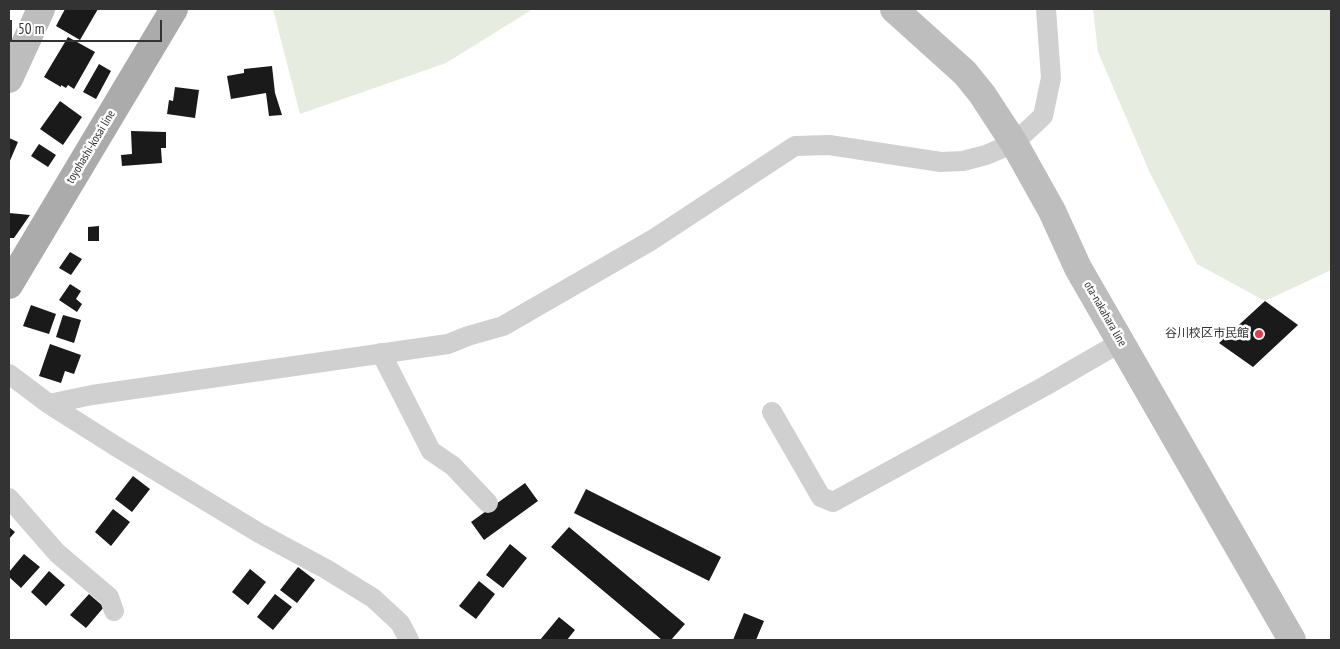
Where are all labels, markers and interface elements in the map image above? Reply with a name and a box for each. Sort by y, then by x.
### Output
scale bar [12,10,165,42]
text: 50 m [18,19,44,38]
street label: toyohashi-kosai line [63,108,119,186]
street label: ota-nakahara line [1081,279,1129,349]
place label: 谷川校区市民館 [1165,327,1249,341]
marker: 谷川校区市民館 [1253,328,1265,340]

